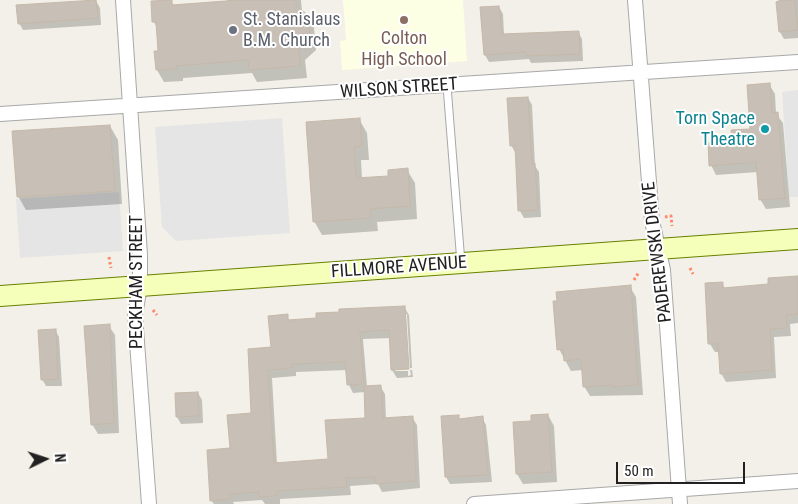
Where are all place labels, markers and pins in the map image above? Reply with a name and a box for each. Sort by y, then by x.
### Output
place label: St. Stanislaus B.M. Church [243,9,341,52]
marker: Colton High School [398,14,410,26]
marker: St. Stanislaus B.M. Church [227,24,239,36]
place label: Colton High School [361,28,447,70]
place label: Torn Space Theatre [676,108,755,150]
marker: Torn Space Theatre [759,123,771,135]

